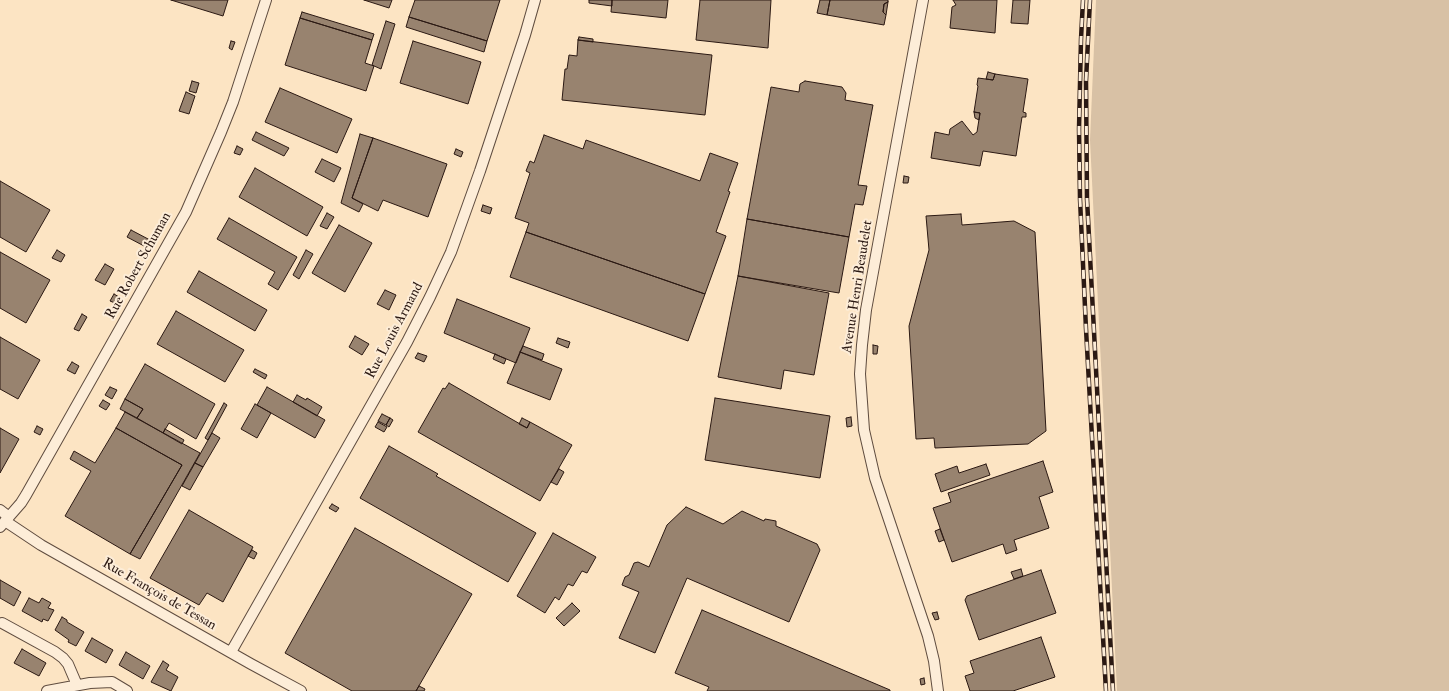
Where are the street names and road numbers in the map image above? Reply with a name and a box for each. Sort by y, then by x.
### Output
street label: Rue Robert Schuman [103,210,175,322]
street label: Avenue Henri Beaudelet [839,219,877,355]
street label: Rue Louis Armand [363,280,427,382]
street label: Rue François de Tessan [99,555,219,635]

